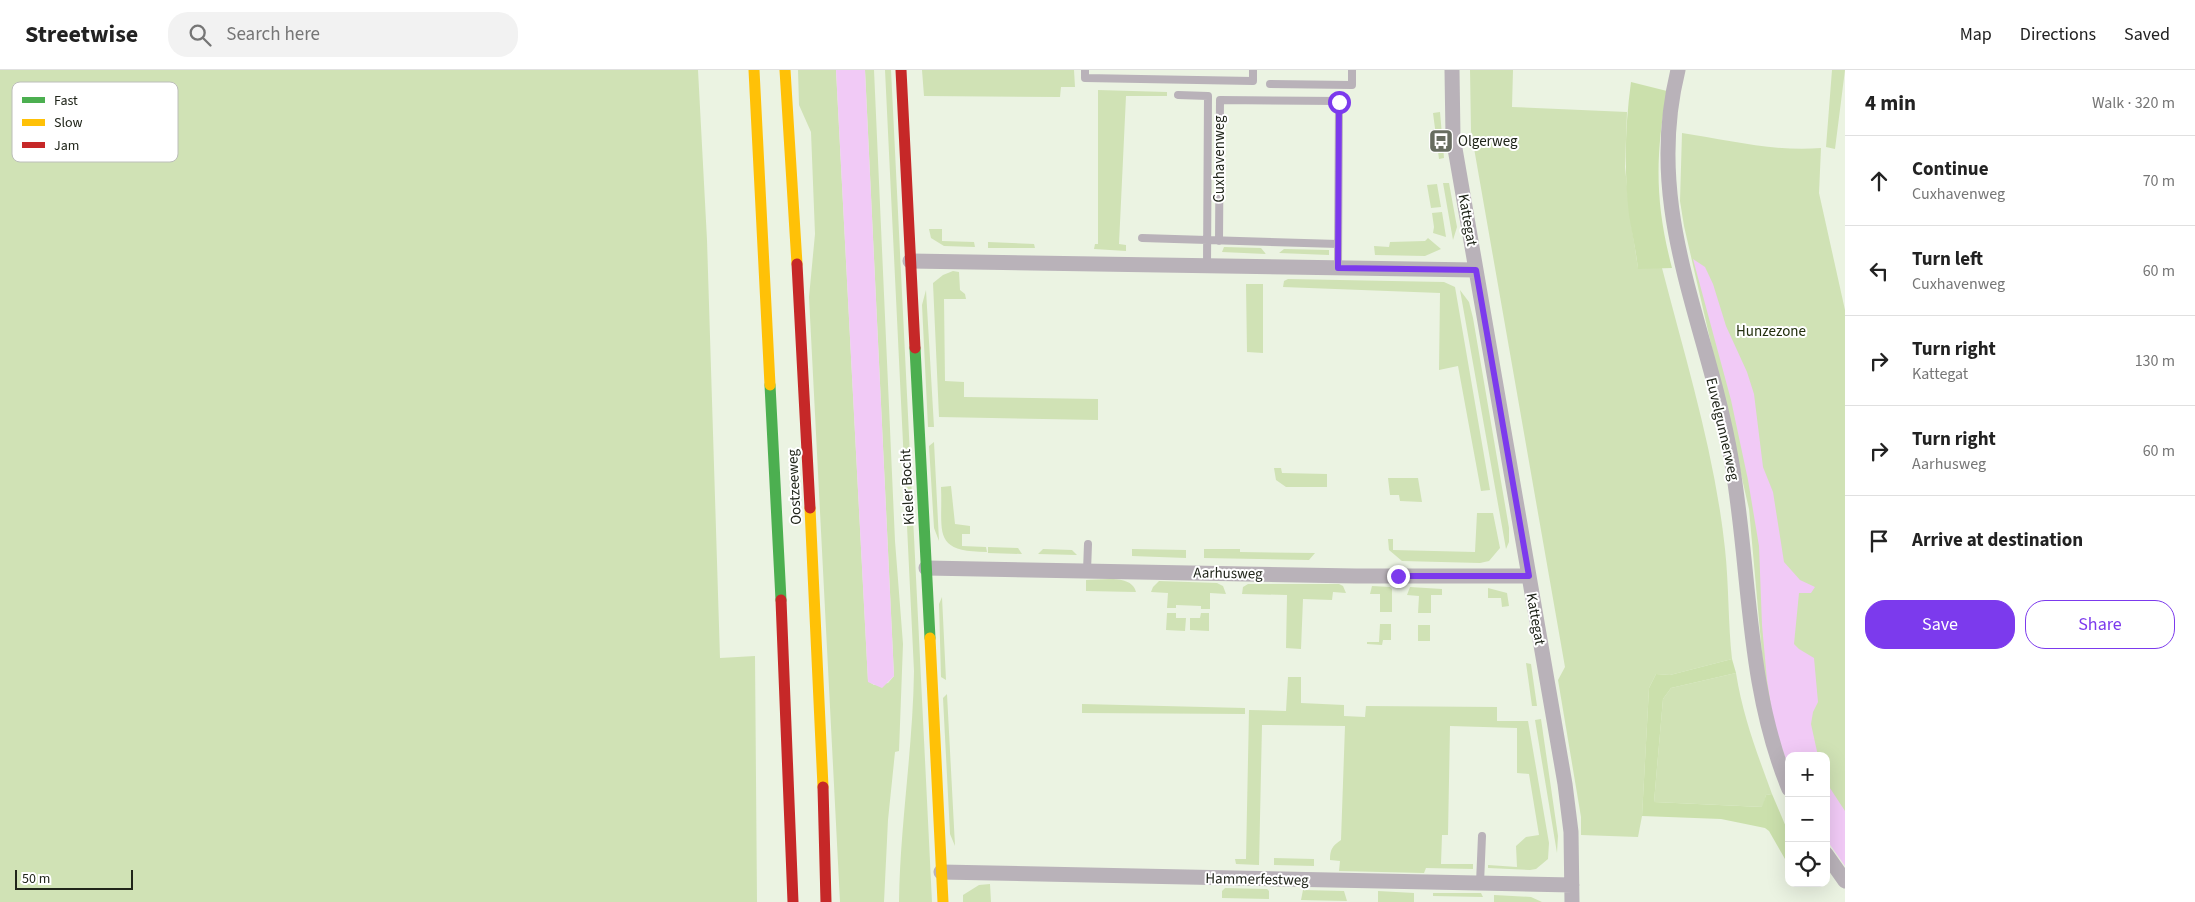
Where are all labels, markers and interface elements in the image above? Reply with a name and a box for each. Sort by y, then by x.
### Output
search box [168,12,518,57]
text: Streetwise [25,17,138,52]
icon: search [186,21,214,49]
text: Search here [226,21,320,48]
text: Map [1960,22,1992,47]
text: Directions [2020,22,2096,47]
text: Saved [2124,22,2170,47]
legend [12,82,178,162]
text: 4 min [1865,88,1916,118]
text: Fast [54,91,78,111]
route start [1328,91,1351,114]
text: Walk · 320 m [2092,92,2175,114]
text: Slow [54,113,83,133]
street label: Cuxhavenweg [1209,115,1230,203]
bus stop icon: Olgerweg [1428,128,1454,154]
place label: Olgerweg [1458,131,1518,152]
text: Jam [54,136,79,156]
text: Continue [1912,156,1989,183]
icon: ahead [1865,167,1893,195]
text: 70 m [2143,170,2175,192]
text: Cuxhavenweg [1912,183,2005,205]
street label: Kattegat [1453,192,1482,248]
text: Turn left [1912,246,1983,273]
icon: left [1865,257,1893,285]
text: 60 m [2143,260,2175,282]
text: Cuxhavenweg [1912,273,2005,295]
park label: Hunzezone [1736,321,1806,342]
text: Turn right [1912,336,1996,363]
icon: right [1865,347,1893,375]
text: 130 m [2135,350,2175,372]
text: Kattegat [1912,363,1968,385]
street label: Euvelgunnerweg [1700,376,1745,483]
text: Turn right [1912,426,1996,453]
icon: right [1865,437,1893,465]
text: 60 m [2143,440,2175,462]
street label: Oostzeeweg [782,448,807,525]
street label: Kieler Bocht [895,448,920,526]
text: Aarhusweg [1912,453,1986,475]
icon: arrive [1865,527,1893,555]
text: Arrive at destination [1912,527,2083,554]
street label: Aarhusweg [1193,562,1263,585]
route end [1387,565,1410,588]
street label: Kattegat [1521,591,1550,647]
button: Save [1865,600,2015,649]
button: Share [2025,600,2175,649]
map controls [1785,752,1830,887]
button: + [1785,752,1830,797]
button: − [1785,797,1830,842]
button: locate [1785,842,1830,887]
scale bar [15,867,132,890]
street label: Hammerfestweg [1205,868,1309,891]
text: 50 m [22,869,50,889]

